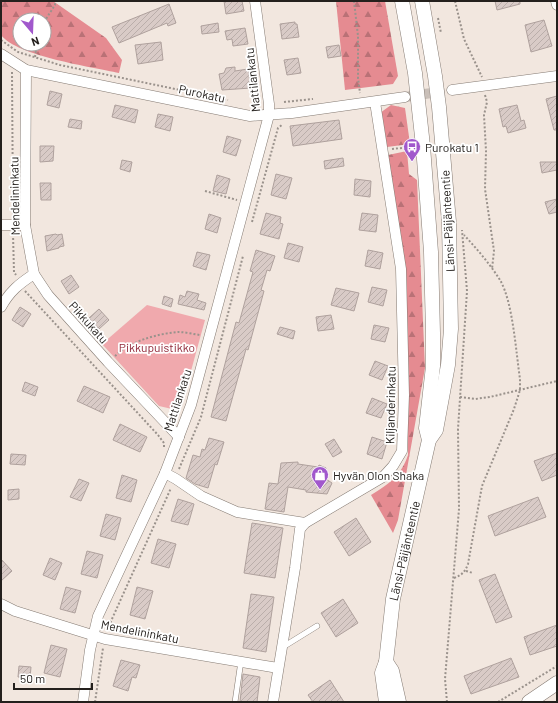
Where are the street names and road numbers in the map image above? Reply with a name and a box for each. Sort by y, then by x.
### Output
street label: Mattilankatu [242,47,262,113]
street label: Purokatu [177,81,227,105]
street label: Mendelininkatu [6,156,22,236]
street label: Länsi-Päijänteentie [437,170,457,272]
street label: Pikkukatu [67,298,111,346]
street label: Kiljanderinkatu [382,366,398,444]
street label: Mattilankatu [160,367,194,433]
street label: Länsi-Päijänteentie [386,499,422,602]
street label: Mendelininkatu [100,617,180,645]

